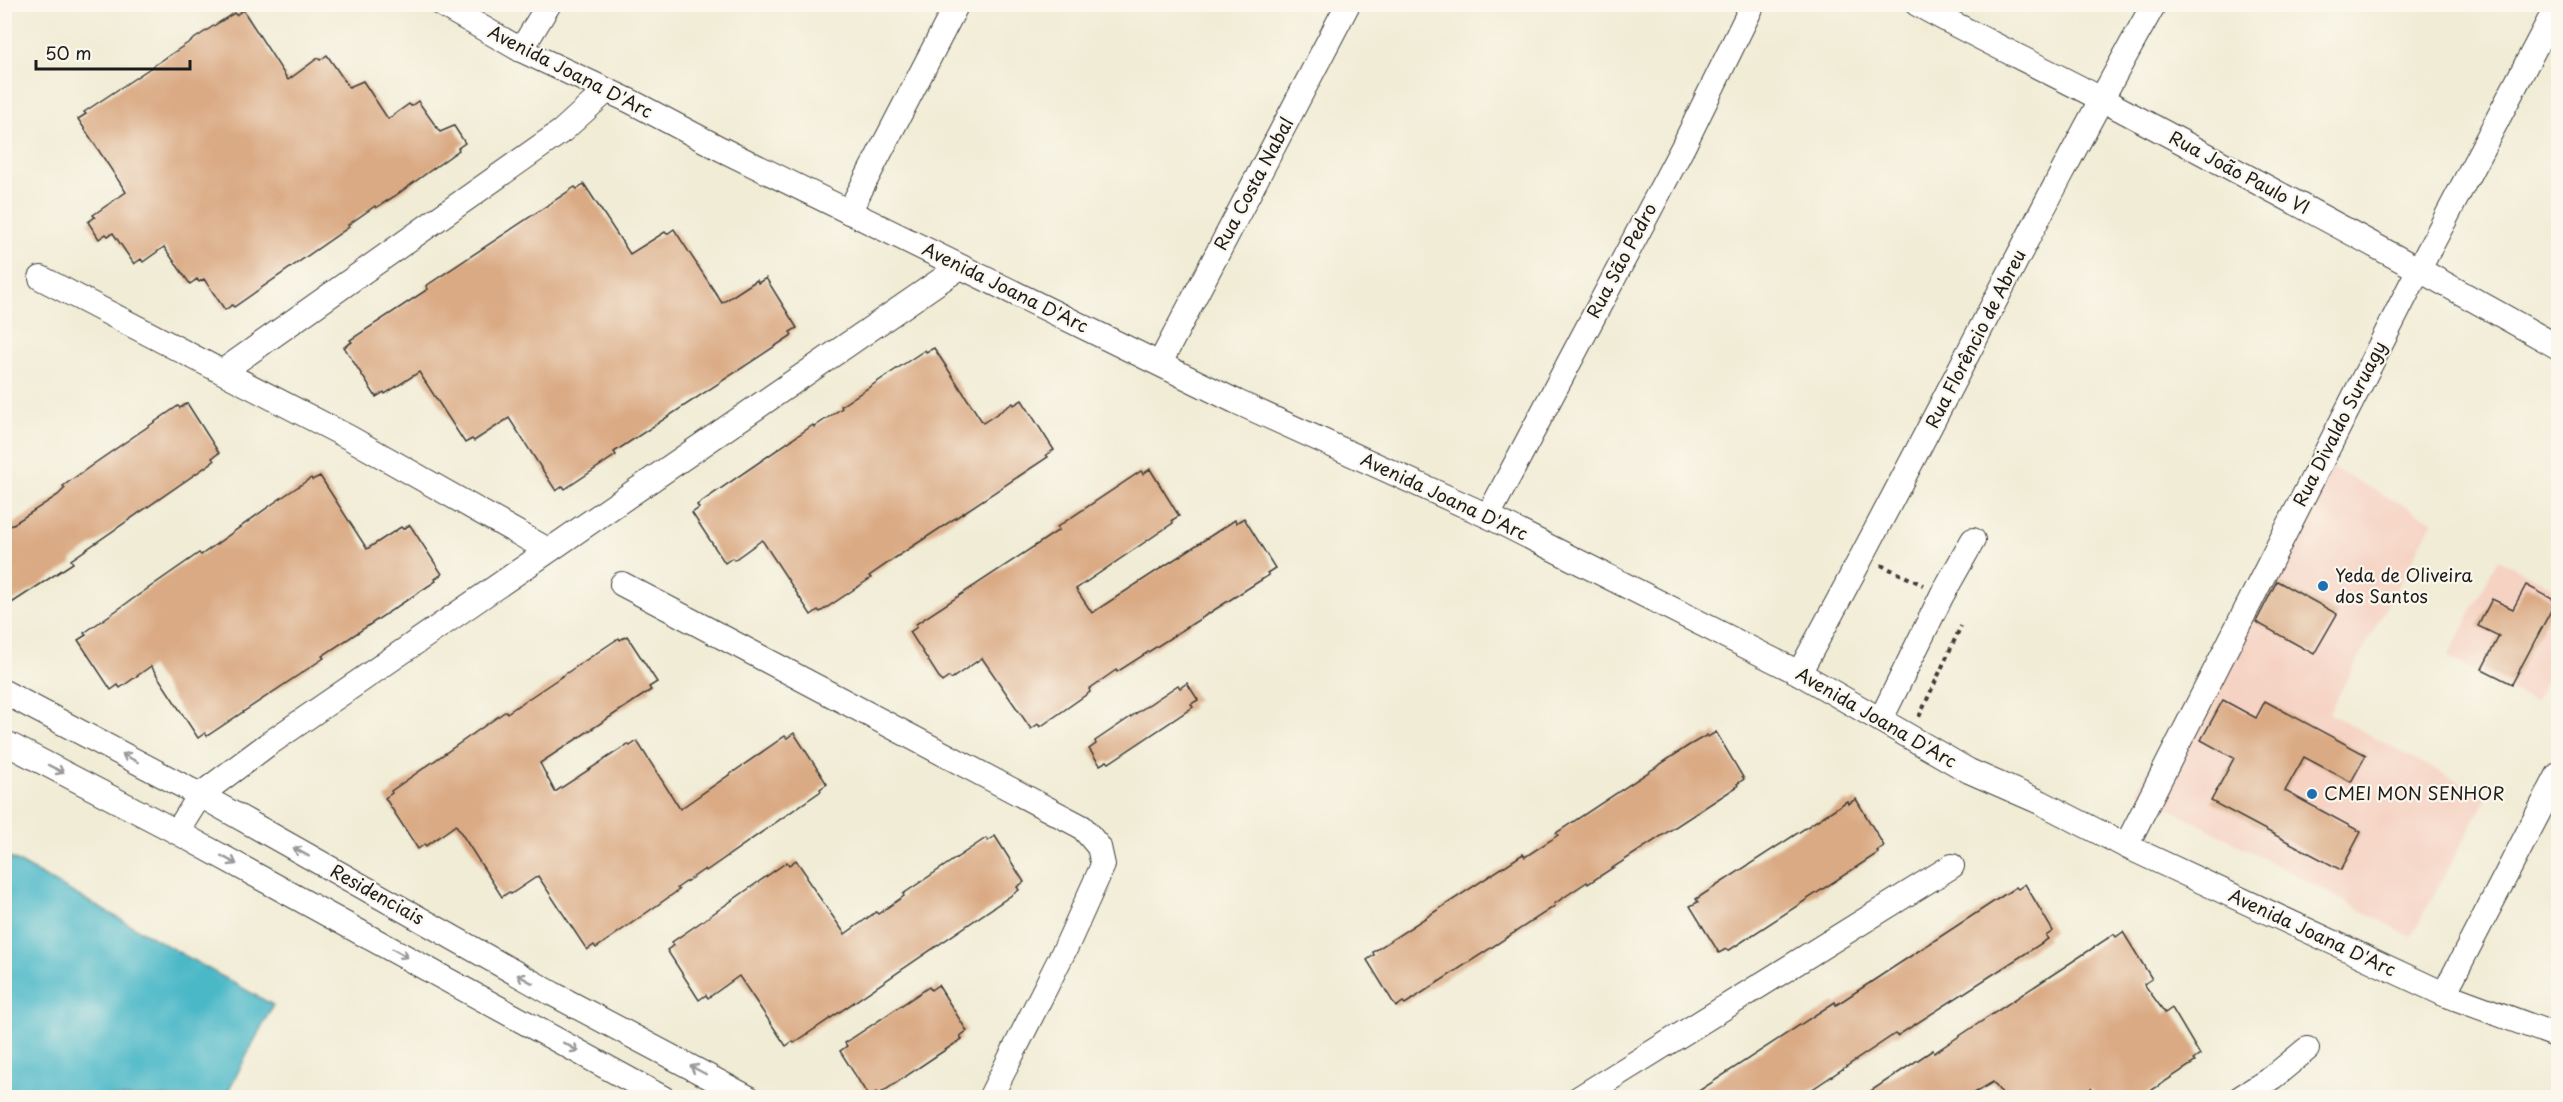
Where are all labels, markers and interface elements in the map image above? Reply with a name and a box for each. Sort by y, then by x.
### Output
street label: Avenida Joana D'Arc [484,17,658,124]
scale bar [36,33,190,71]
text: 50 m [45,39,92,66]
street label: Rua Costa Nabal [1206,112,1299,255]
street label: Rua João Paulo VI [2165,123,2315,220]
street label: Rua São Pedro [1579,198,1662,323]
street label: Avenida Joana D'Arc [918,235,1093,339]
street label: Rua Florêncio de Abreu [1918,244,2032,433]
street label: Rua Divaldo Suruagy [2285,336,2392,511]
street label: Avenida Joana D'Arc [1357,445,1533,546]
place label: Yeda de Oliveira dos Santos [2335,561,2473,609]
marker: Yeda de Oliveira dos Santos [2316,579,2330,593]
street label: Avenida Joana D'Arc [1791,660,1962,774]
one-way arrow [122,752,139,764]
one-way arrow [47,763,65,775]
place label: CMEI MON SENHOR [2324,779,2505,806]
marker: CMEI MON SENHOR [2305,787,2319,801]
one-way arrow [293,846,310,858]
one-way arrow [220,854,237,866]
street label: Residenciais [326,857,430,931]
street label: Avenida Joana D'Arc [2225,881,2401,982]
one-way arrow [391,948,408,960]
one-way arrow [517,973,535,984]
one-way arrow [562,1041,579,1053]
one-way arrow [689,1064,707,1075]

